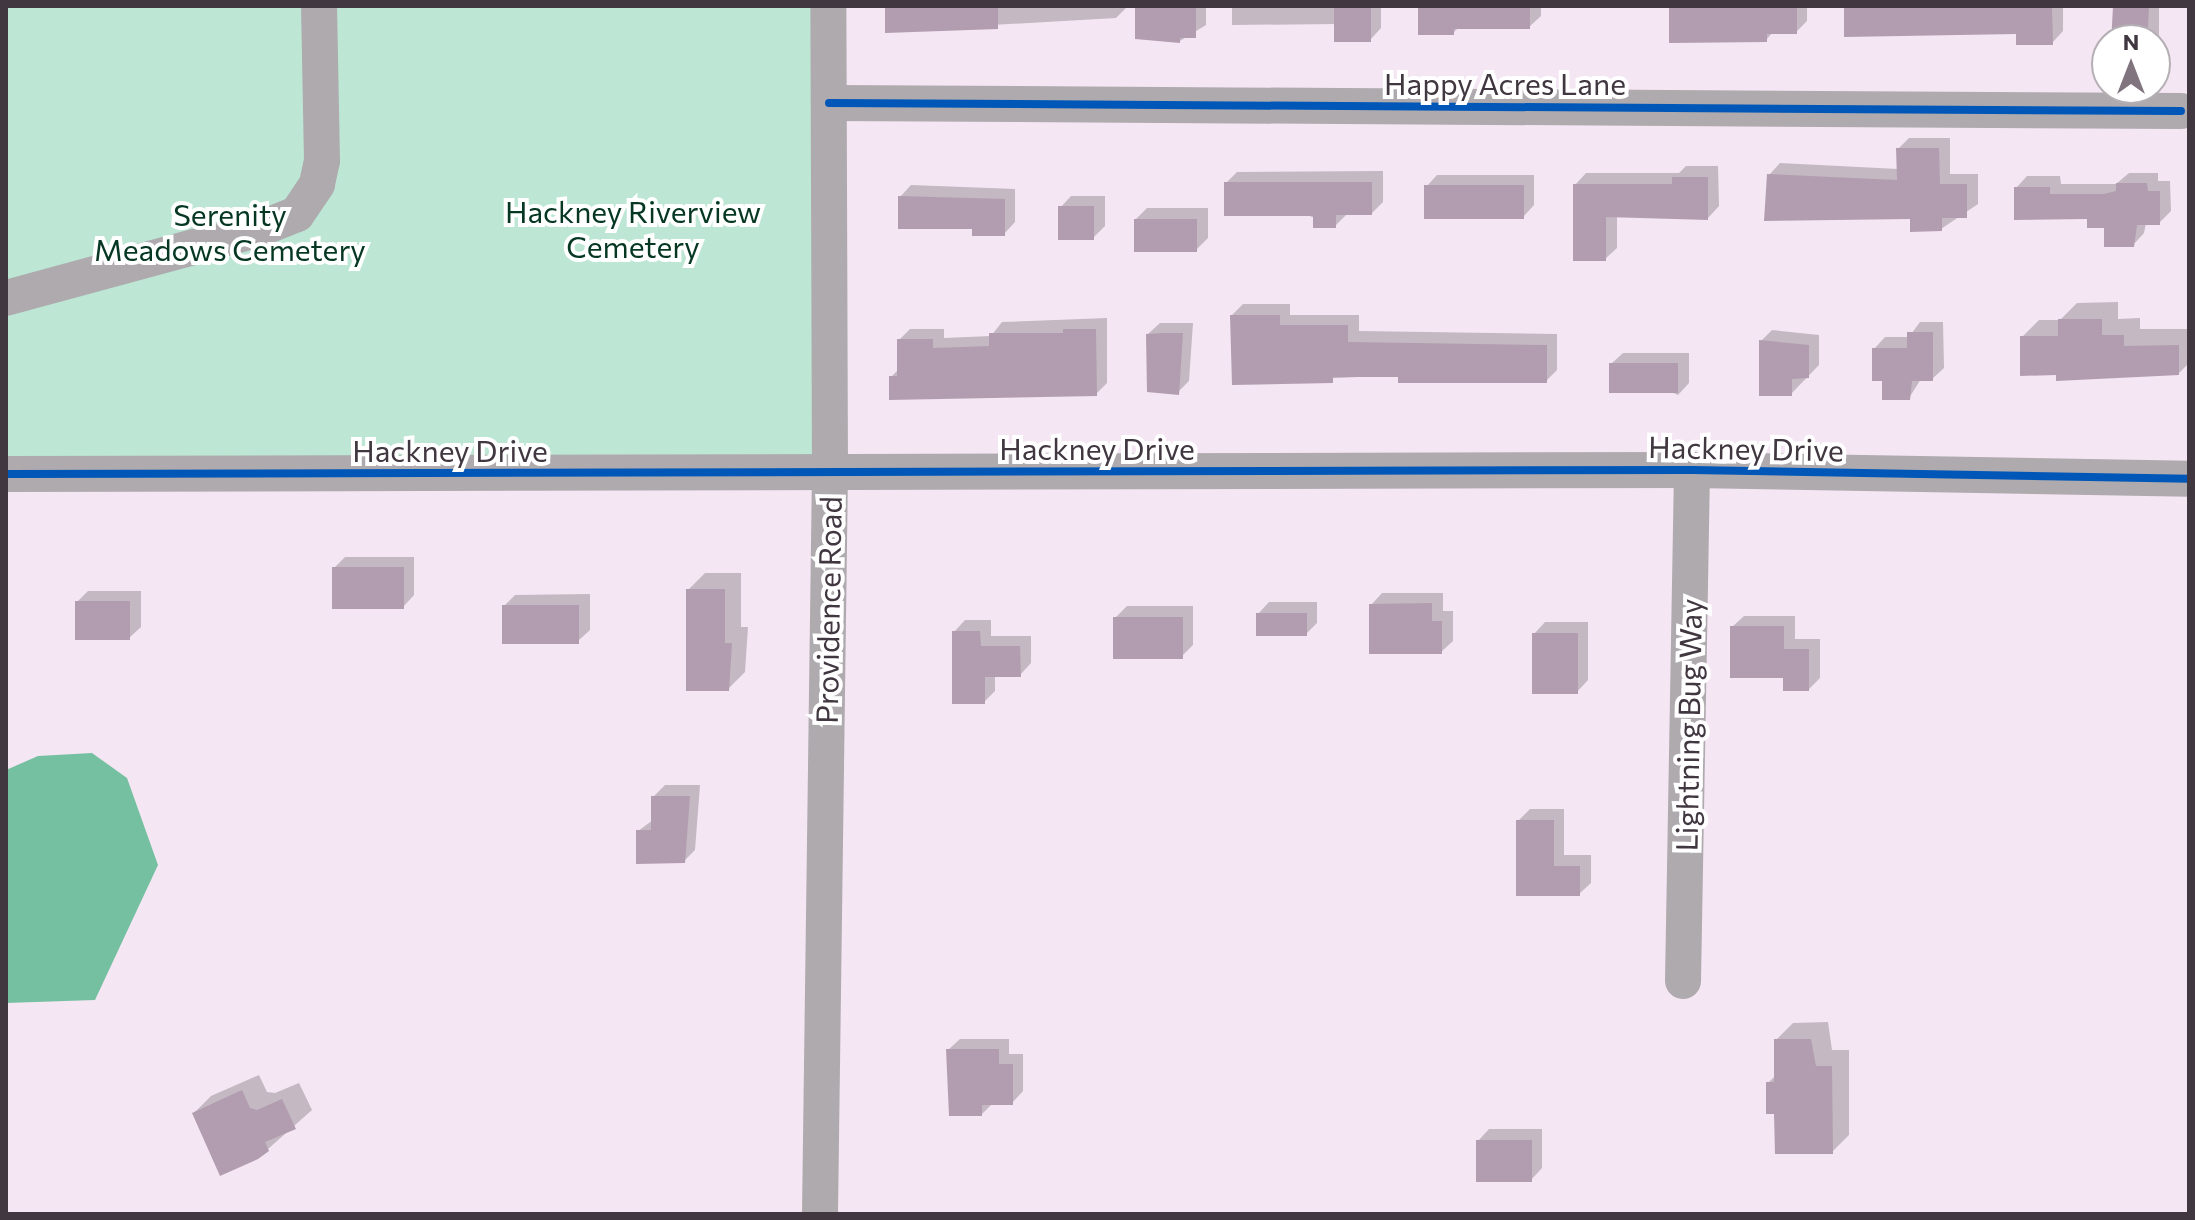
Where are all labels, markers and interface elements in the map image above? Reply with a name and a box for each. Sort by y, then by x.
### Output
north arrow [2091,24,2171,104]
text: N [2123,28,2139,55]
street label: Happy Acres Lane [1384,65,1626,101]
park label: Hackney Riverview Cemetery [505,193,761,264]
park label: Serenity Meadows Cemetery [94,196,366,266]
street label: Hackney Drive [1648,428,1844,468]
street label: Hackney Drive [999,430,1195,466]
street label: Hackney Drive [352,432,548,468]
street label: Providence Road [808,496,848,724]
street label: Lightning Bug Way [1668,598,1708,852]

